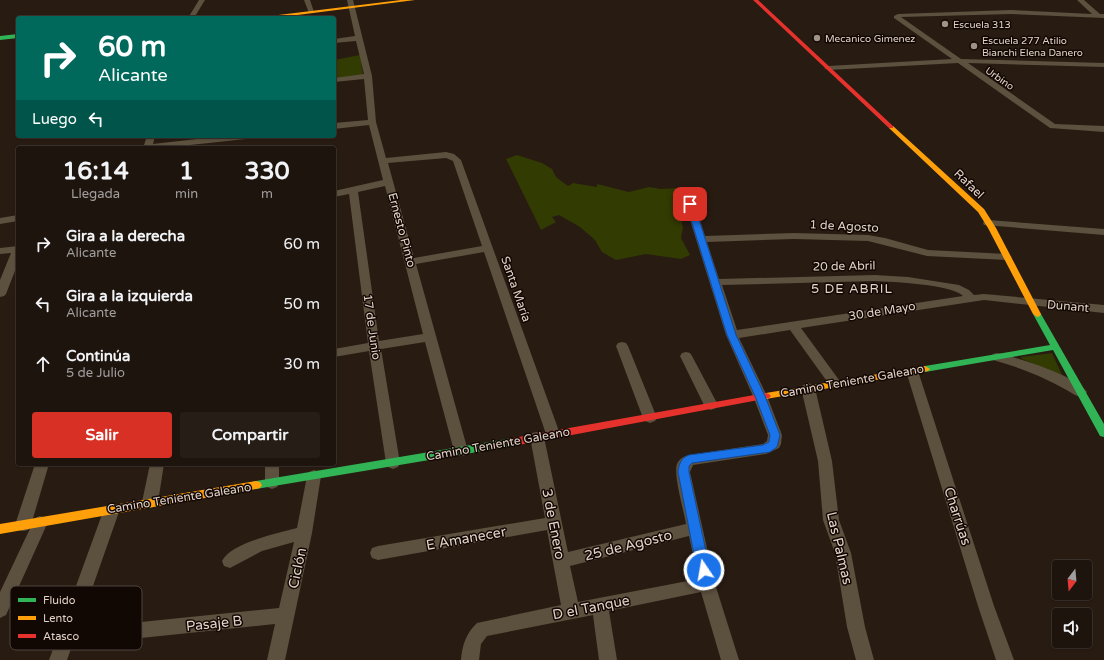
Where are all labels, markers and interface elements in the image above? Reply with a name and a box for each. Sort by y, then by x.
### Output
marker: Escuela 313 [940,19,950,29]
place label: Escuela 313 [953,19,1011,31]
text: 60 m [98,30,166,64]
icon: right [32,32,84,84]
marker: Mecanico Gimenez [812,33,822,43]
place label: Mecanico Gimenez [825,33,915,45]
place label: Escuela 277 Atilio Bianchi Elena Danero [982,35,1083,59]
marker: Escuela 277 Atilio Bianchi Elena Danero [969,41,979,51]
text: Alicante [98,64,168,86]
street label: Urbino [983,65,1016,93]
icon: left [85,108,107,130]
text: Luego [32,110,77,128]
text: 16:14 [62,157,129,186]
text: 1 [179,157,194,186]
text: 330 [244,157,290,186]
street label: Rafael [951,166,987,202]
text: Llegada [71,186,120,202]
text: min [175,186,198,202]
text: m [261,186,273,202]
pin [673,187,707,221]
street label: Ernesto Pinto [385,191,419,269]
icon: arrive [679,193,701,215]
street label: 1 de Agosto [809,217,879,235]
text: Gira a la derecha [66,227,185,245]
icon: right [32,233,54,255]
text: 60 m [283,235,320,253]
text: Alicante [66,245,116,261]
street label: Santa María [498,254,534,324]
street label: 20 de Abril [813,258,875,274]
district label: 5 DE ABRIL [811,281,893,297]
text: Gira a la izquierda [66,287,193,305]
icon: left [32,293,54,315]
street label: 17 de Junio [360,293,384,361]
text: 50 m [283,295,320,313]
street label: Dunant [1046,297,1090,315]
street label: 30 de Mayo [848,299,916,323]
text: Alicante [66,305,116,321]
text: Continúa [66,347,130,365]
icon: ahead [32,353,54,375]
text: 30 m [283,355,320,373]
street label: Camino Teniente Galeano [779,361,925,401]
text: 5 de Julio [66,365,125,381]
button: Salir [32,412,172,458]
button: Compartir [180,412,320,458]
street label: Camino Teniente Galeano [425,424,571,464]
street label: Camino Teniente Galeano [106,480,252,516]
street label: Charrúas [940,485,975,548]
street label: 3 de Enero [538,487,569,561]
street label: Las Palmas [823,510,856,586]
street label: E Amanecer [425,523,508,554]
street label: 25 de Agosto [583,526,674,565]
street label: Ciclón [285,546,310,590]
position arrow [683,549,725,591]
north arrow [1052,560,1092,600]
map controls [1052,560,1092,648]
legend [10,586,142,650]
street label: D el Tanque [551,592,631,623]
text: Fluido [43,594,76,607]
button: sound [1052,608,1092,648]
text: Lento [43,612,73,625]
street label: Pasaje B [185,612,243,635]
text: Atasco [43,630,79,643]

